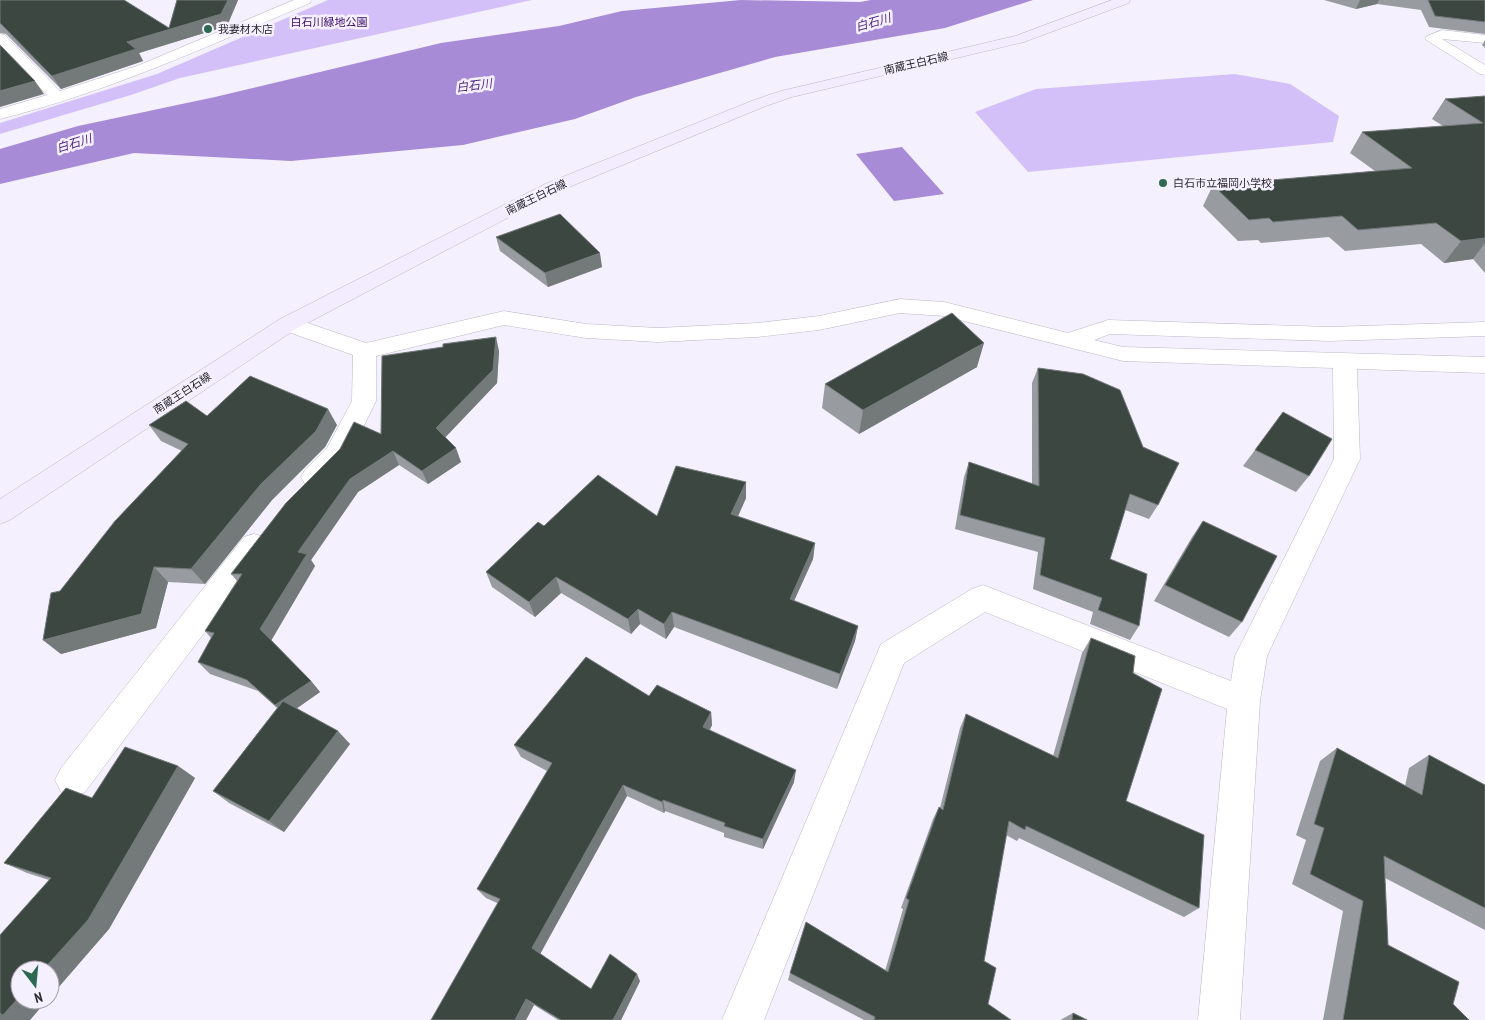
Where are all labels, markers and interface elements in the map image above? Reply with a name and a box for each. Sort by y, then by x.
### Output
water label: 白石川 [854,9,894,34]
park label: 白石川緑地公園 [291,15,368,29]
place label: 我妻材木店 [218,22,273,36]
marker: 我妻材木店 [202,23,214,35]
street label: 南蔵王白石線 [882,49,950,77]
water label: 白石川 [455,75,495,95]
water label: 白石川 [55,130,95,155]
street label: 南蔵王白石線 [503,176,569,218]
place label: 白石市立福岡小学校 [1173,176,1272,190]
marker: 白石市立福岡小学校 [1157,177,1169,189]
street label: 南蔵王白石線 [151,369,213,417]
north arrow [10,960,60,1010]
text: N [32,988,45,1007]

